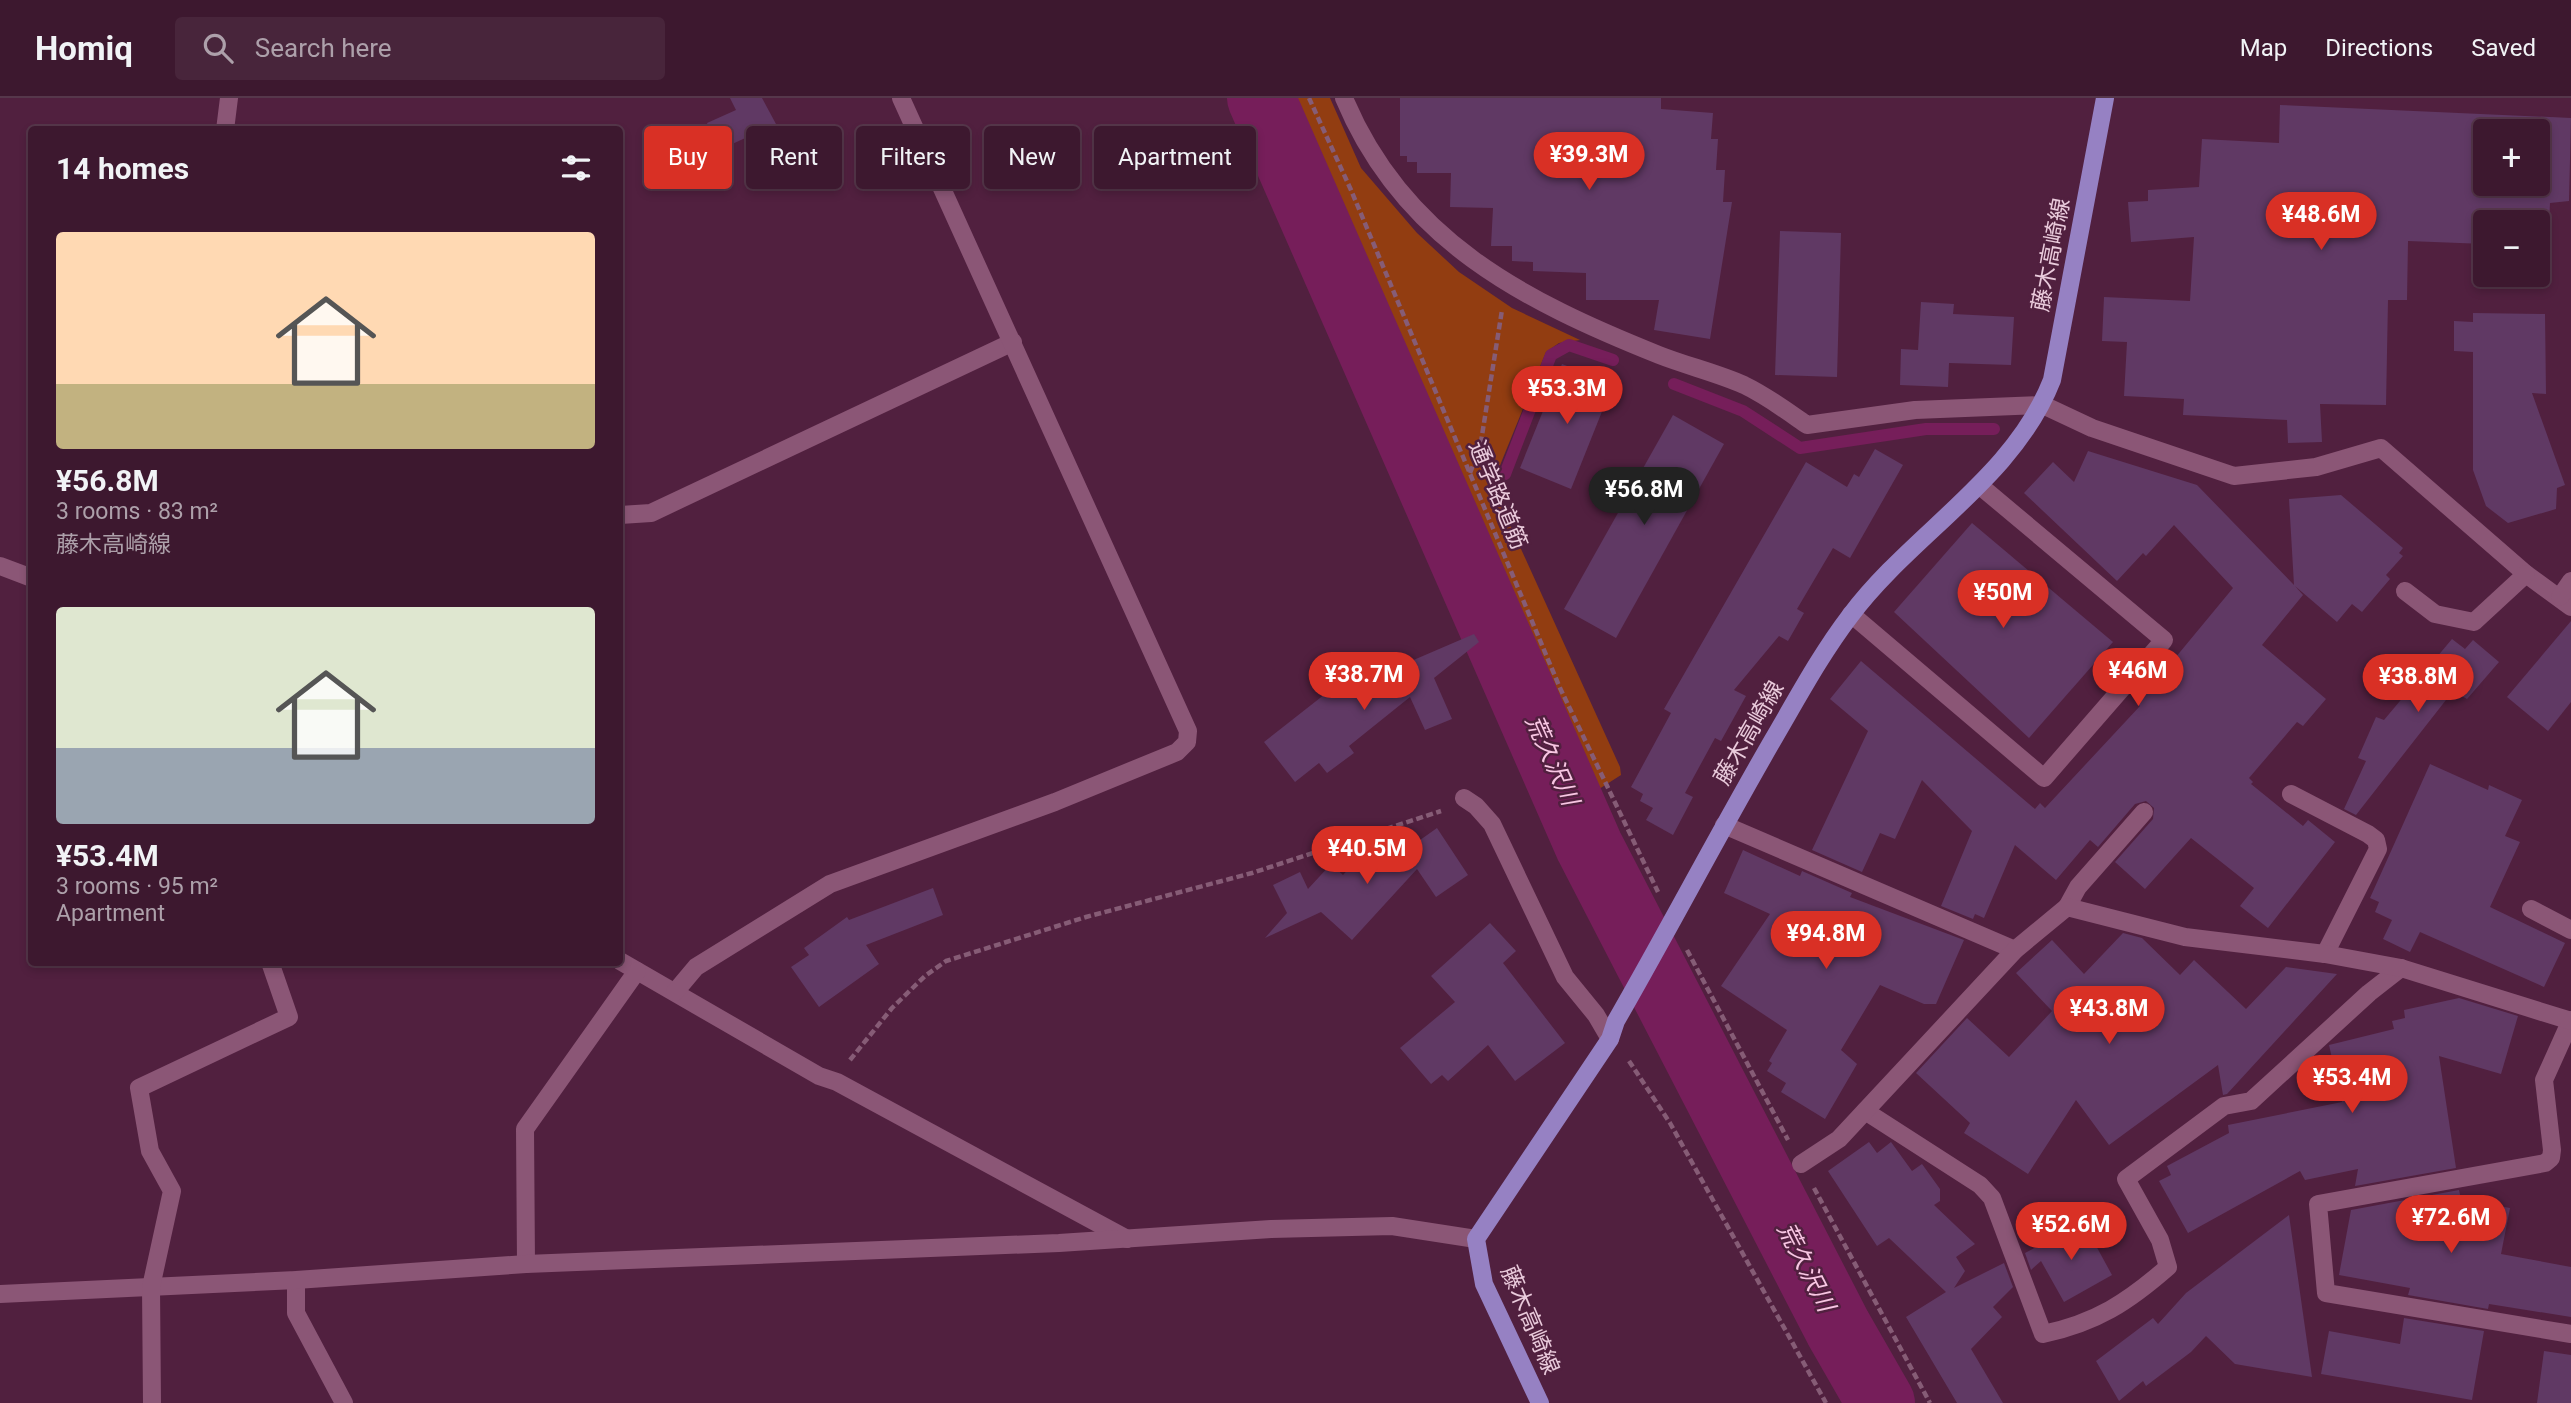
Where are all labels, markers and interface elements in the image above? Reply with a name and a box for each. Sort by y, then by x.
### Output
search box [175,17,665,80]
text: Homiq [35,29,133,68]
icon: search [199,29,237,67]
text: Search here [255,33,392,63]
text: Map [2240,34,2287,62]
text: Directions [2325,34,2433,62]
text: Saved [2471,34,2536,62]
map controls [2473,119,2550,287]
button: + [2473,119,2550,196]
chip: Buy [644,126,732,189]
chip: Rent [746,126,842,189]
chip: Filters [856,126,970,189]
chip: New [984,126,1080,189]
chip: Apartment [1094,126,1256,189]
pin: ¥39.3M [1532,132,1646,192]
text: ¥39.3M [1550,141,1628,168]
icon: filters [557,149,595,187]
text: 14 homes [56,151,189,186]
pin: ¥48.6M [2264,192,2378,252]
street label: 藤木高崎線 [2027,196,2075,314]
text: ¥48.6M [2282,201,2360,228]
button: − [2473,210,2550,287]
icon: home [263,278,389,404]
pin: ¥53.3M [1510,366,1624,426]
text: ¥53.3M [1528,375,1606,402]
street label: 通学路道筋 [1463,437,1533,553]
text: ¥56.8M [56,463,159,498]
pin: ¥56.8M [1587,468,1701,527]
text: ¥56.8M [1605,476,1683,503]
text: 3 rooms · 83 m² [56,498,218,525]
text: 藤木高崎線 [56,531,171,558]
pin: ¥50M [1962,570,2044,630]
text: ¥50M [1974,579,2032,606]
pin: ¥46M [2097,648,2179,708]
icon: home [263,652,389,778]
pin: ¥38.7M [1307,652,1421,712]
pin: ¥38.8M [2361,654,2475,714]
text: ¥46M [2109,657,2167,684]
text: ¥38.7M [1325,661,1403,688]
text: ¥38.8M [2379,663,2457,690]
street label: 藤木高崎線 [1709,676,1789,790]
water label: 荒久沢川 [1520,710,1586,812]
pin: ¥40.5M [1310,826,1424,886]
text: ¥40.5M [1328,835,1406,862]
text: ¥53.4M [56,838,159,873]
text: 3 rooms · 95 m² [56,873,218,900]
text: Apartment [56,900,165,927]
pin: ¥94.8M [1769,912,1883,971]
text: ¥94.8M [1787,920,1865,947]
pin: ¥43.8M [2052,986,2166,1046]
text: ¥43.8M [2070,995,2148,1022]
pin: ¥53.4M [2295,1056,2409,1115]
text: ¥53.4M [2313,1064,2391,1091]
pin: ¥72.6M [2394,1196,2508,1255]
pin: ¥52.6M [2014,1202,2128,1262]
text: ¥72.6M [2412,1204,2490,1231]
text: ¥52.6M [2032,1211,2110,1238]
water label: 荒久沢川 [1772,1218,1842,1319]
street label: 藤木高崎線 [1495,1262,1565,1378]

